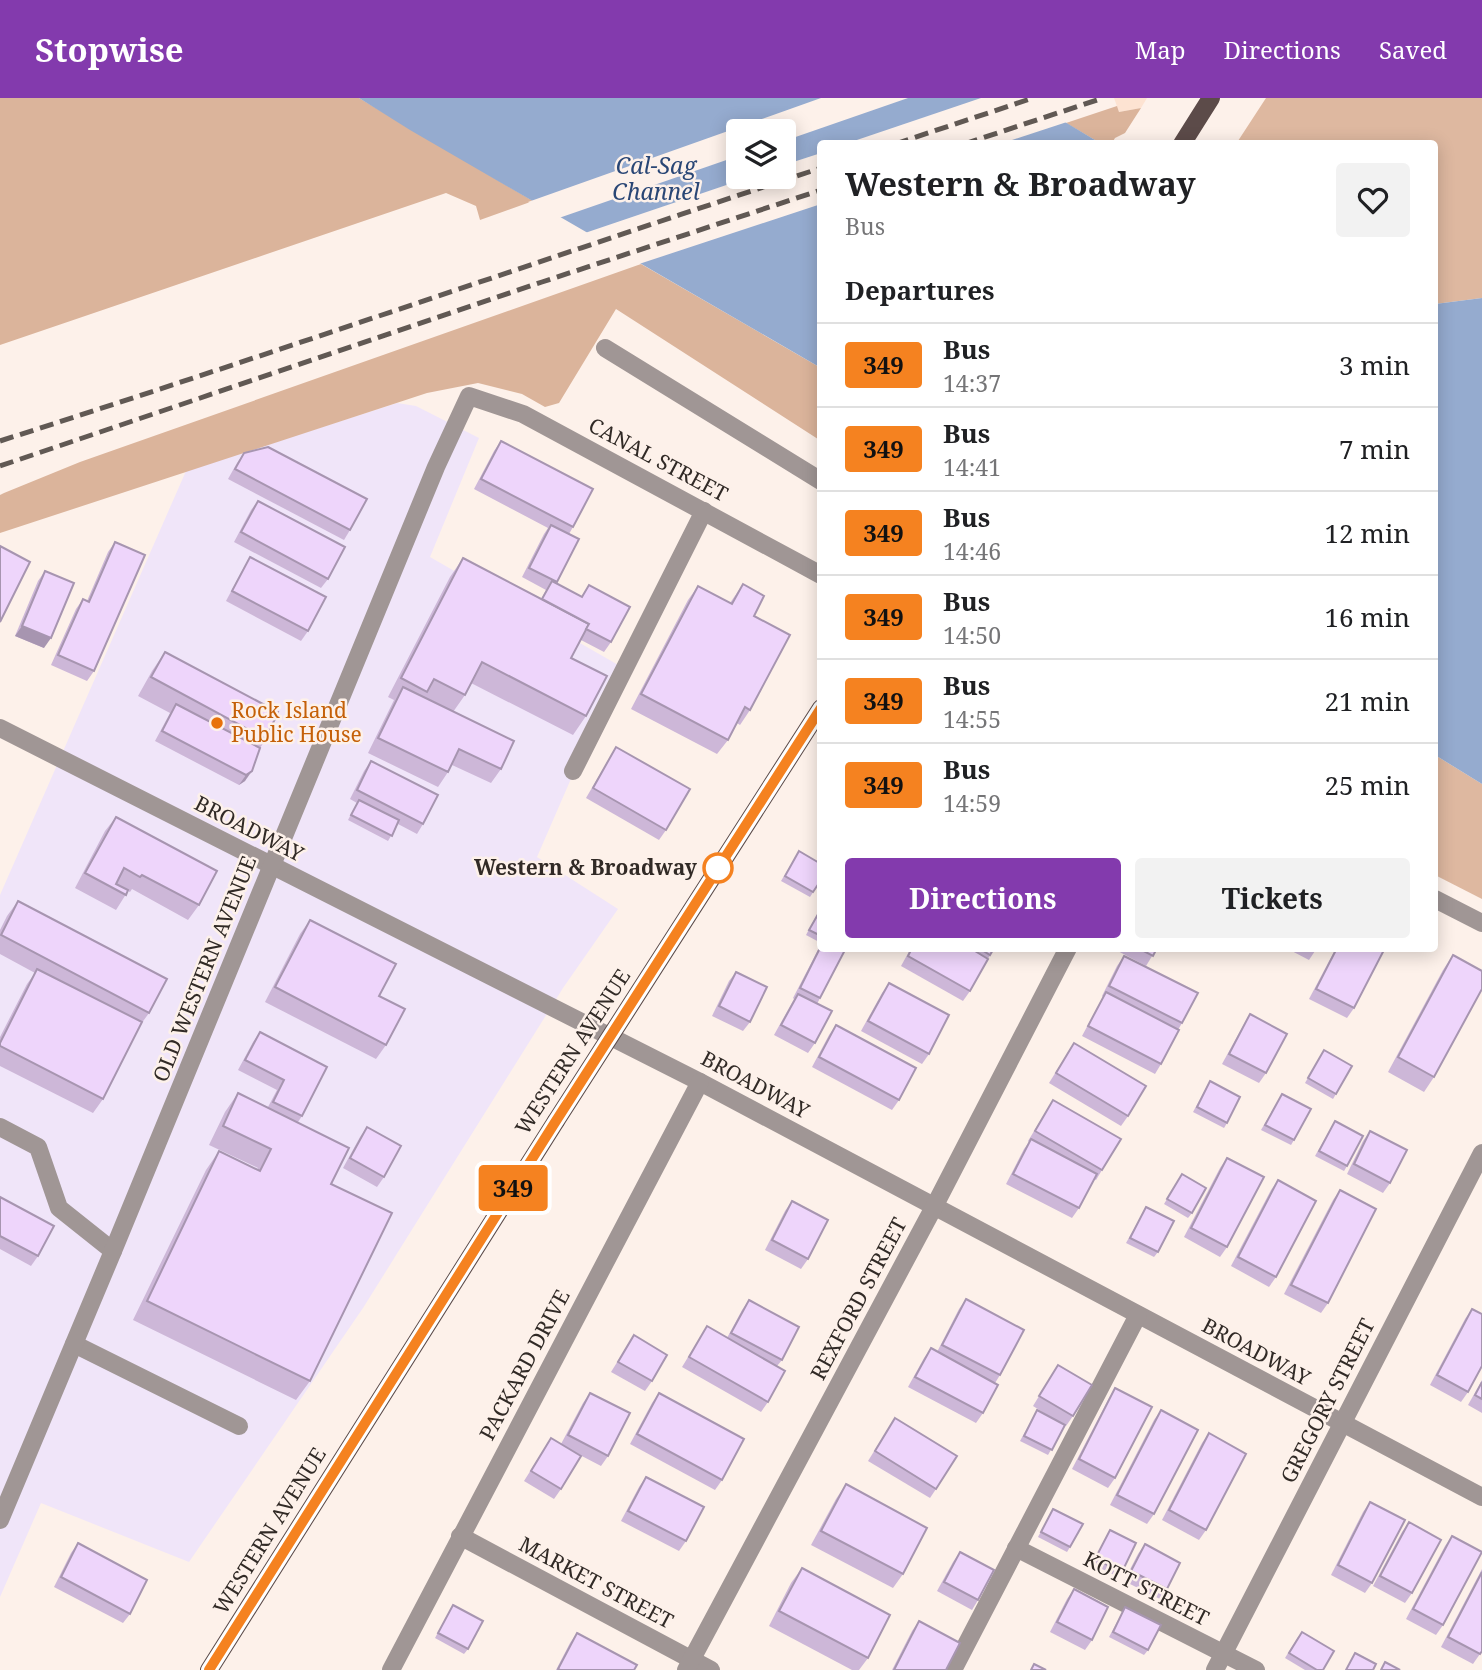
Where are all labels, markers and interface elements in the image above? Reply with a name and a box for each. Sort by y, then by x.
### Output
text: Stopwise [35,27,184,72]
text: Map [1135,33,1186,66]
text: Directions [1224,33,1341,66]
text: Saved [1379,33,1447,66]
map controls [726,119,796,189]
button: layers [726,119,796,189]
water label: Cal-Sag Channel [612,149,700,207]
text: Western & Broadway [845,161,1196,206]
button: heart [1336,163,1410,237]
text: Bus [845,210,885,242]
text: Departures [845,272,995,308]
text: Bus [943,331,990,367]
text: 3 min [1339,347,1410,383]
text: 349 [863,348,904,381]
text: 14:37 [943,367,1001,399]
street label: CANAL STREET [584,411,733,508]
text: Bus [943,415,990,451]
text: 7 min [1339,431,1410,467]
text: 349 [863,432,904,465]
text: 14:41 [943,451,1001,483]
text: Bus [943,499,990,535]
text: 12 min [1325,515,1410,551]
text: 349 [863,516,904,549]
text: 14:46 [943,535,1001,567]
text: Bus [943,583,990,619]
text: 16 min [1325,599,1410,635]
text: 349 [863,600,904,633]
text: 14:50 [943,619,1001,651]
text: Bus [943,667,990,703]
text: 21 min [1325,683,1410,719]
text: 349 [863,684,904,717]
place label: Rock Island Public House [231,696,362,748]
text: 14:55 [943,703,1001,735]
marker: Rock Island Public House [209,715,225,731]
text: Bus [943,751,990,787]
text: 25 min [1325,767,1410,803]
text: 349 [863,768,904,801]
text: 14:59 [943,787,1001,819]
street label: BROADWAY [190,789,310,868]
street label: OLD WESTERN AVENUE [146,852,262,1086]
place label: Western & Broadway [474,853,698,881]
marker: Western & Broadway [703,853,733,883]
button: Directions [845,858,1121,938]
button: Tickets [1135,858,1410,938]
street label: WESTERN AVENUE [508,963,636,1140]
street label: BROADWAY [696,1044,815,1125]
line badge: 349 [473,1165,553,1211]
text: 349 [493,1171,533,1204]
street label: REXFORD STREET [804,1212,913,1385]
street label: PACKARD DRIVE [473,1284,576,1445]
street label: BROADWAY [1197,1311,1316,1392]
street label: GREGORY STREET [1274,1314,1381,1487]
street label: WESTERN AVENUE [206,1442,332,1619]
street label: MARKET STREET [514,1530,679,1635]
street label: KOTT STREET [1079,1544,1214,1632]

